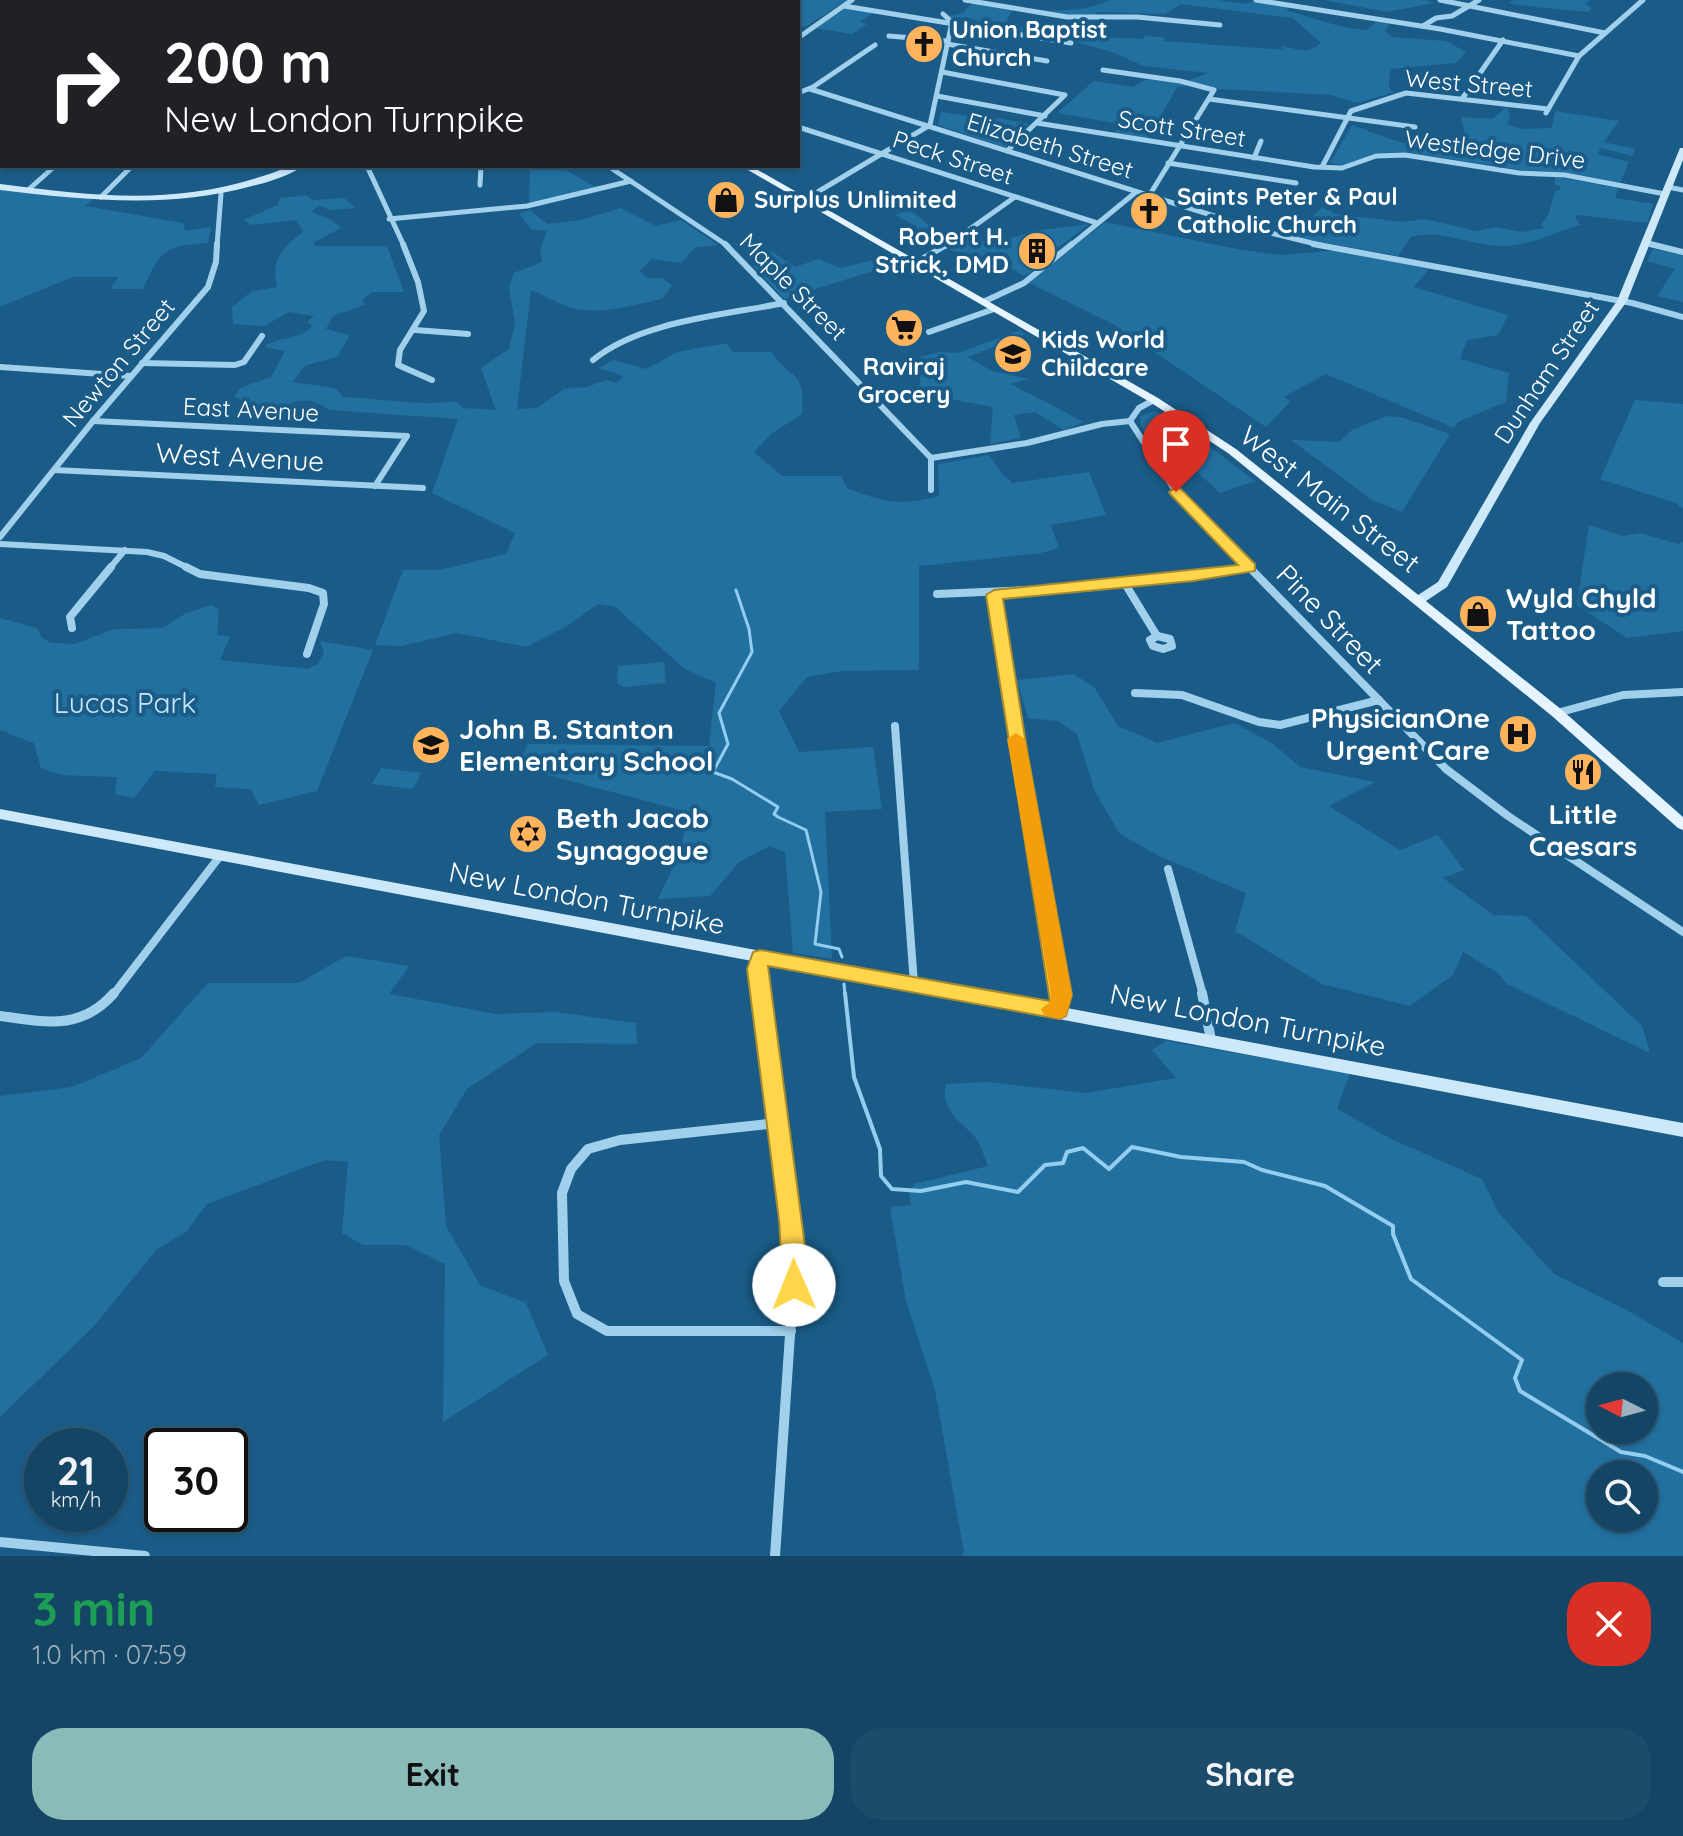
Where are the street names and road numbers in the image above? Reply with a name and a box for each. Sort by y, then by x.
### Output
street label: West Street [1404,62,1534,104]
street label: Scott Street [1116,103,1248,153]
street label: Elizabeth Street [964,106,1137,185]
street label: Peck Street [889,123,1017,191]
street label: Westledge Drive [1403,123,1587,175]
street label: Maple Street [734,226,854,346]
street label: Newton Street [56,292,181,433]
street label: Dunham Street [1487,294,1605,449]
street label: East Avenue [182,390,320,428]
street label: West Main Street [1233,417,1427,580]
street label: West Avenue [155,435,325,478]
street label: Pine Street [1270,557,1391,681]
street label: New London Turnpike [446,854,728,941]
street label: New London Turnpike [1107,976,1389,1063]

